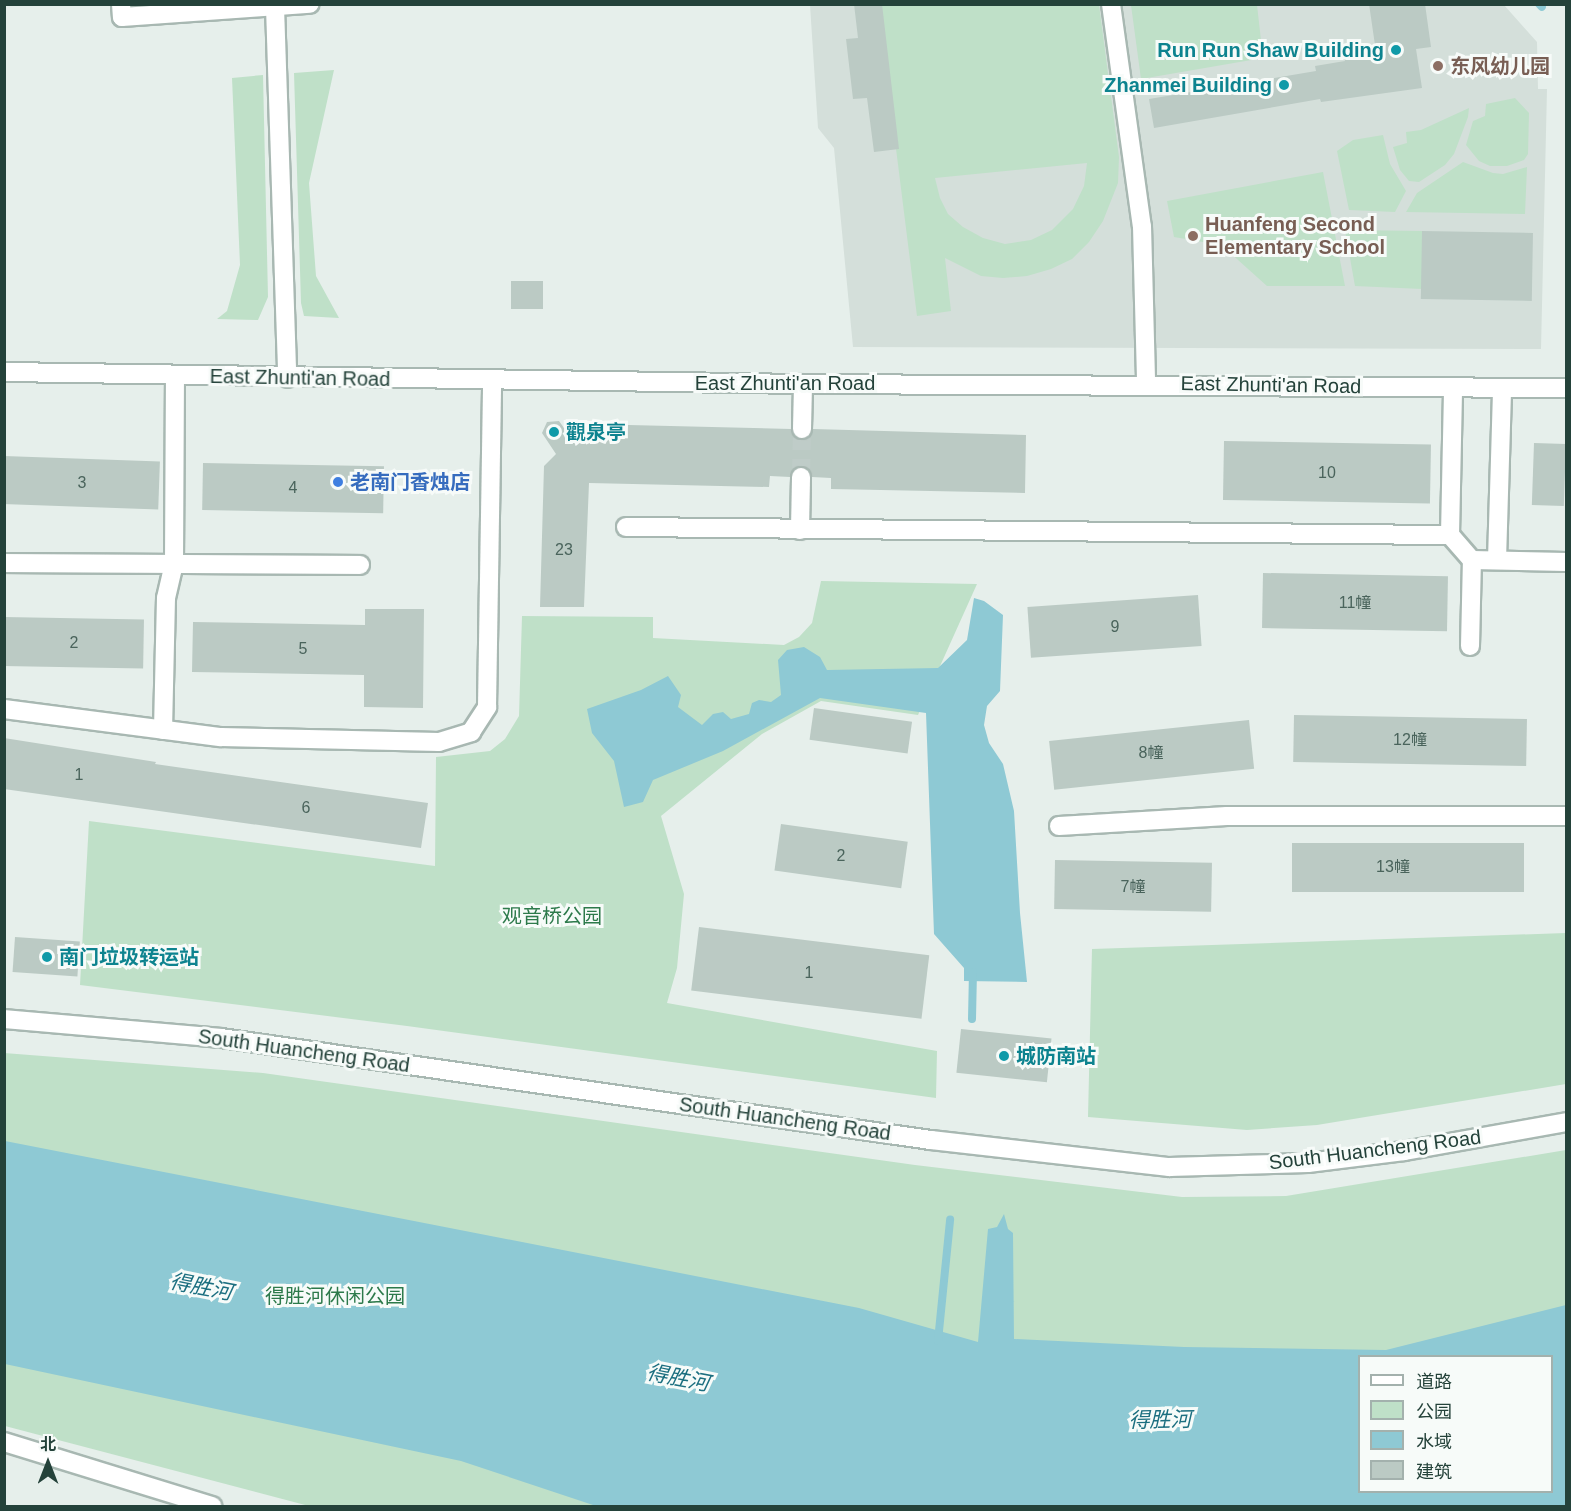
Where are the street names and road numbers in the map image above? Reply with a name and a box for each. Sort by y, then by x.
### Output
street label: East Zhunti'an Road [210,364,390,392]
street label: East Zhunti'an Road [695,371,875,395]
street label: East Zhunti'an Road [1181,371,1361,399]
street label: South Huancheng Road [197,1024,411,1078]
street label: South Huancheng Road [678,1092,892,1146]
street label: South Huancheng Road [1268,1125,1482,1175]

